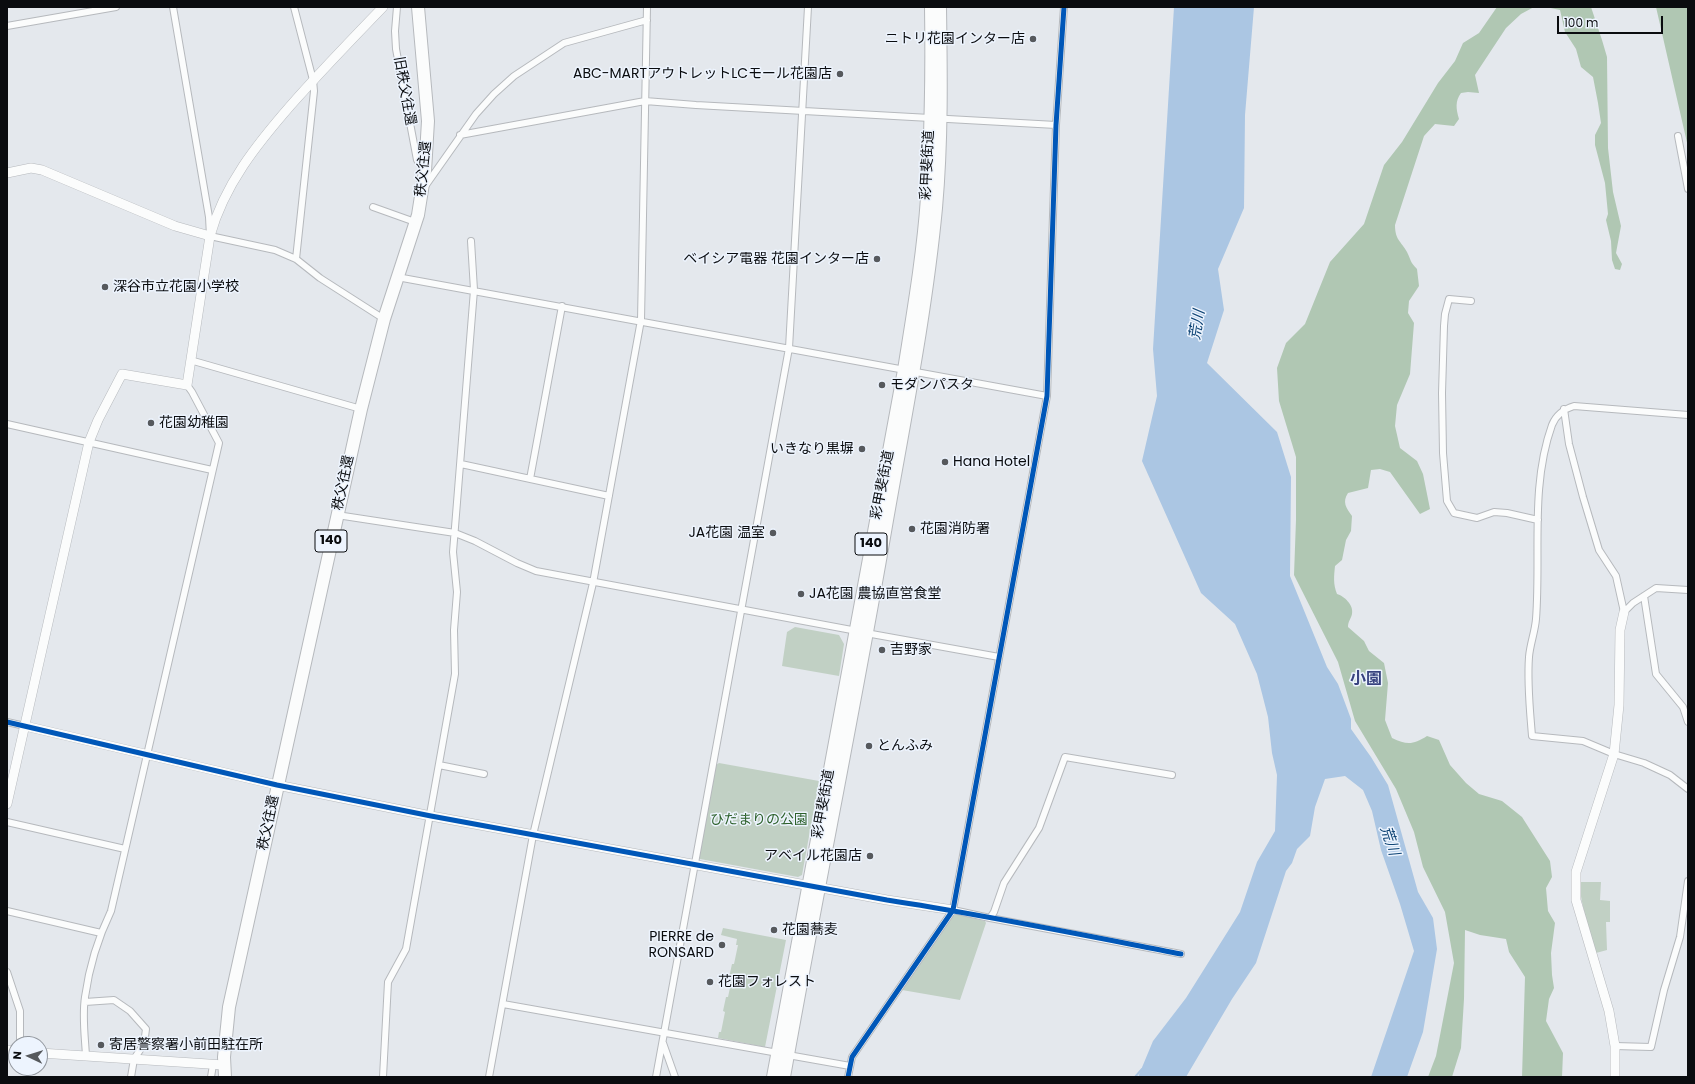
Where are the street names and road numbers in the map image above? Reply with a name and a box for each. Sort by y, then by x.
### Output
street label: 旧秩父往還 [390,55,418,127]
street label: 彩甲斐街道 [918,130,938,200]
street label: 秩父往還 [413,140,435,198]
street label: 彩甲斐街道 [868,449,898,521]
street label: 秩父往還 [330,454,358,512]
road number: 140 [315,530,347,552]
road number: 140 [855,533,887,555]
street label: 彩甲斐街道 [810,768,838,840]
street label: 秩父往還 [255,794,283,852]

